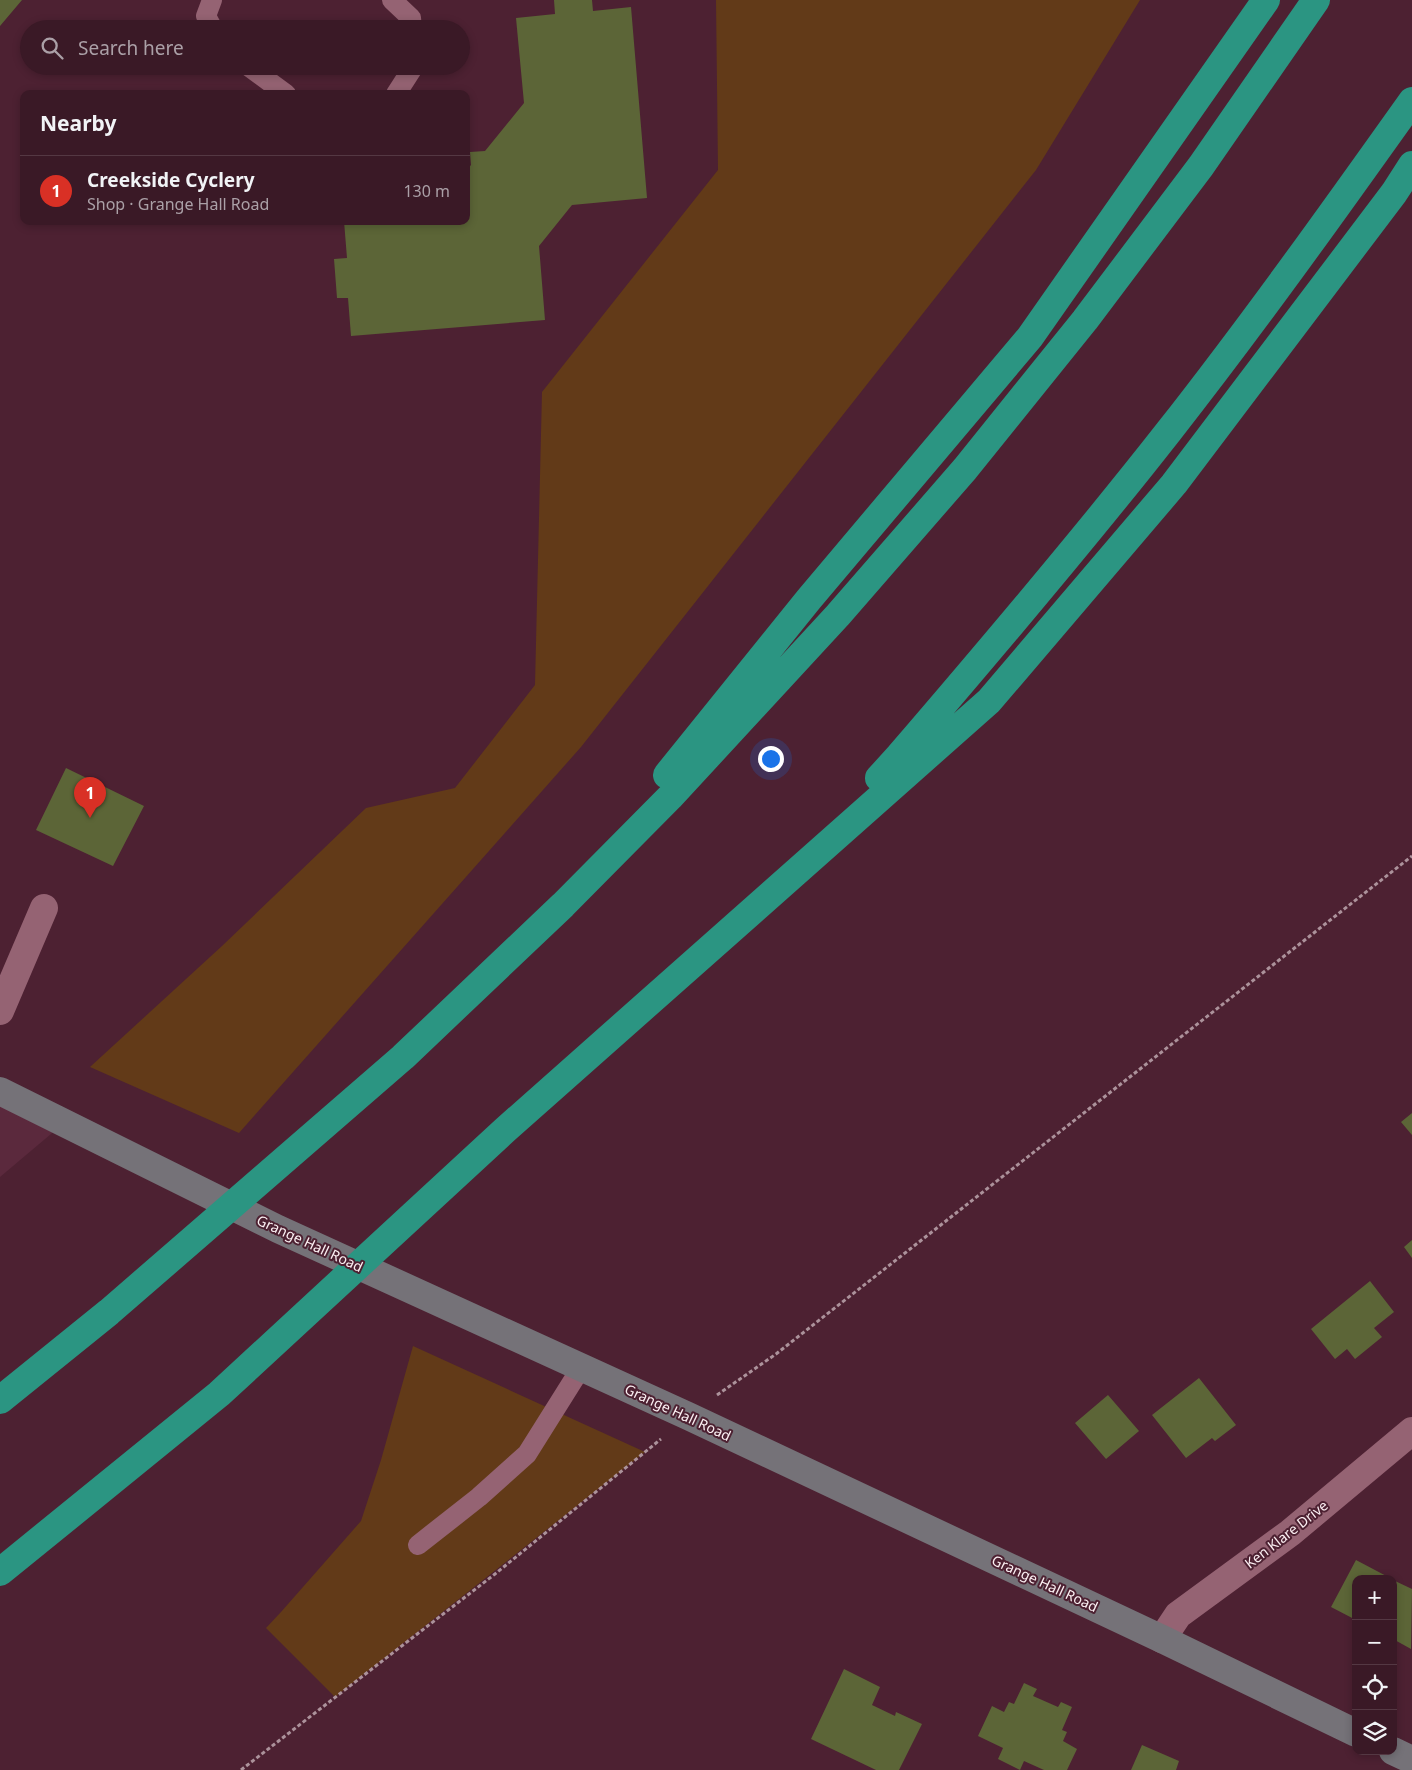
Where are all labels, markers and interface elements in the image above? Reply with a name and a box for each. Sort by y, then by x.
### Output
search box [20,20,470,75]
icon: search [38,34,66,62]
text: Search here [78,35,184,61]
text: Nearby [40,109,116,137]
text: Creekside Cyclery [87,167,255,193]
text: 1 [51,180,61,202]
text: 130 m [403,180,450,202]
text: Shop · Grange Hall Road [87,193,269,215]
your location [758,746,784,772]
pin: 1 [74,777,106,818]
street label: Grange Hall Road [254,1210,366,1276]
street label: Grange Hall Road [622,1379,734,1445]
street label: Ken Klare Drive [1240,1495,1332,1572]
street label: Grange Hall Road [989,1550,1101,1616]
map controls [1352,1575,1397,1755]
button: + [1352,1575,1397,1620]
button: − [1352,1620,1397,1665]
button: locate [1352,1665,1397,1710]
button: layers [1352,1710,1397,1755]

